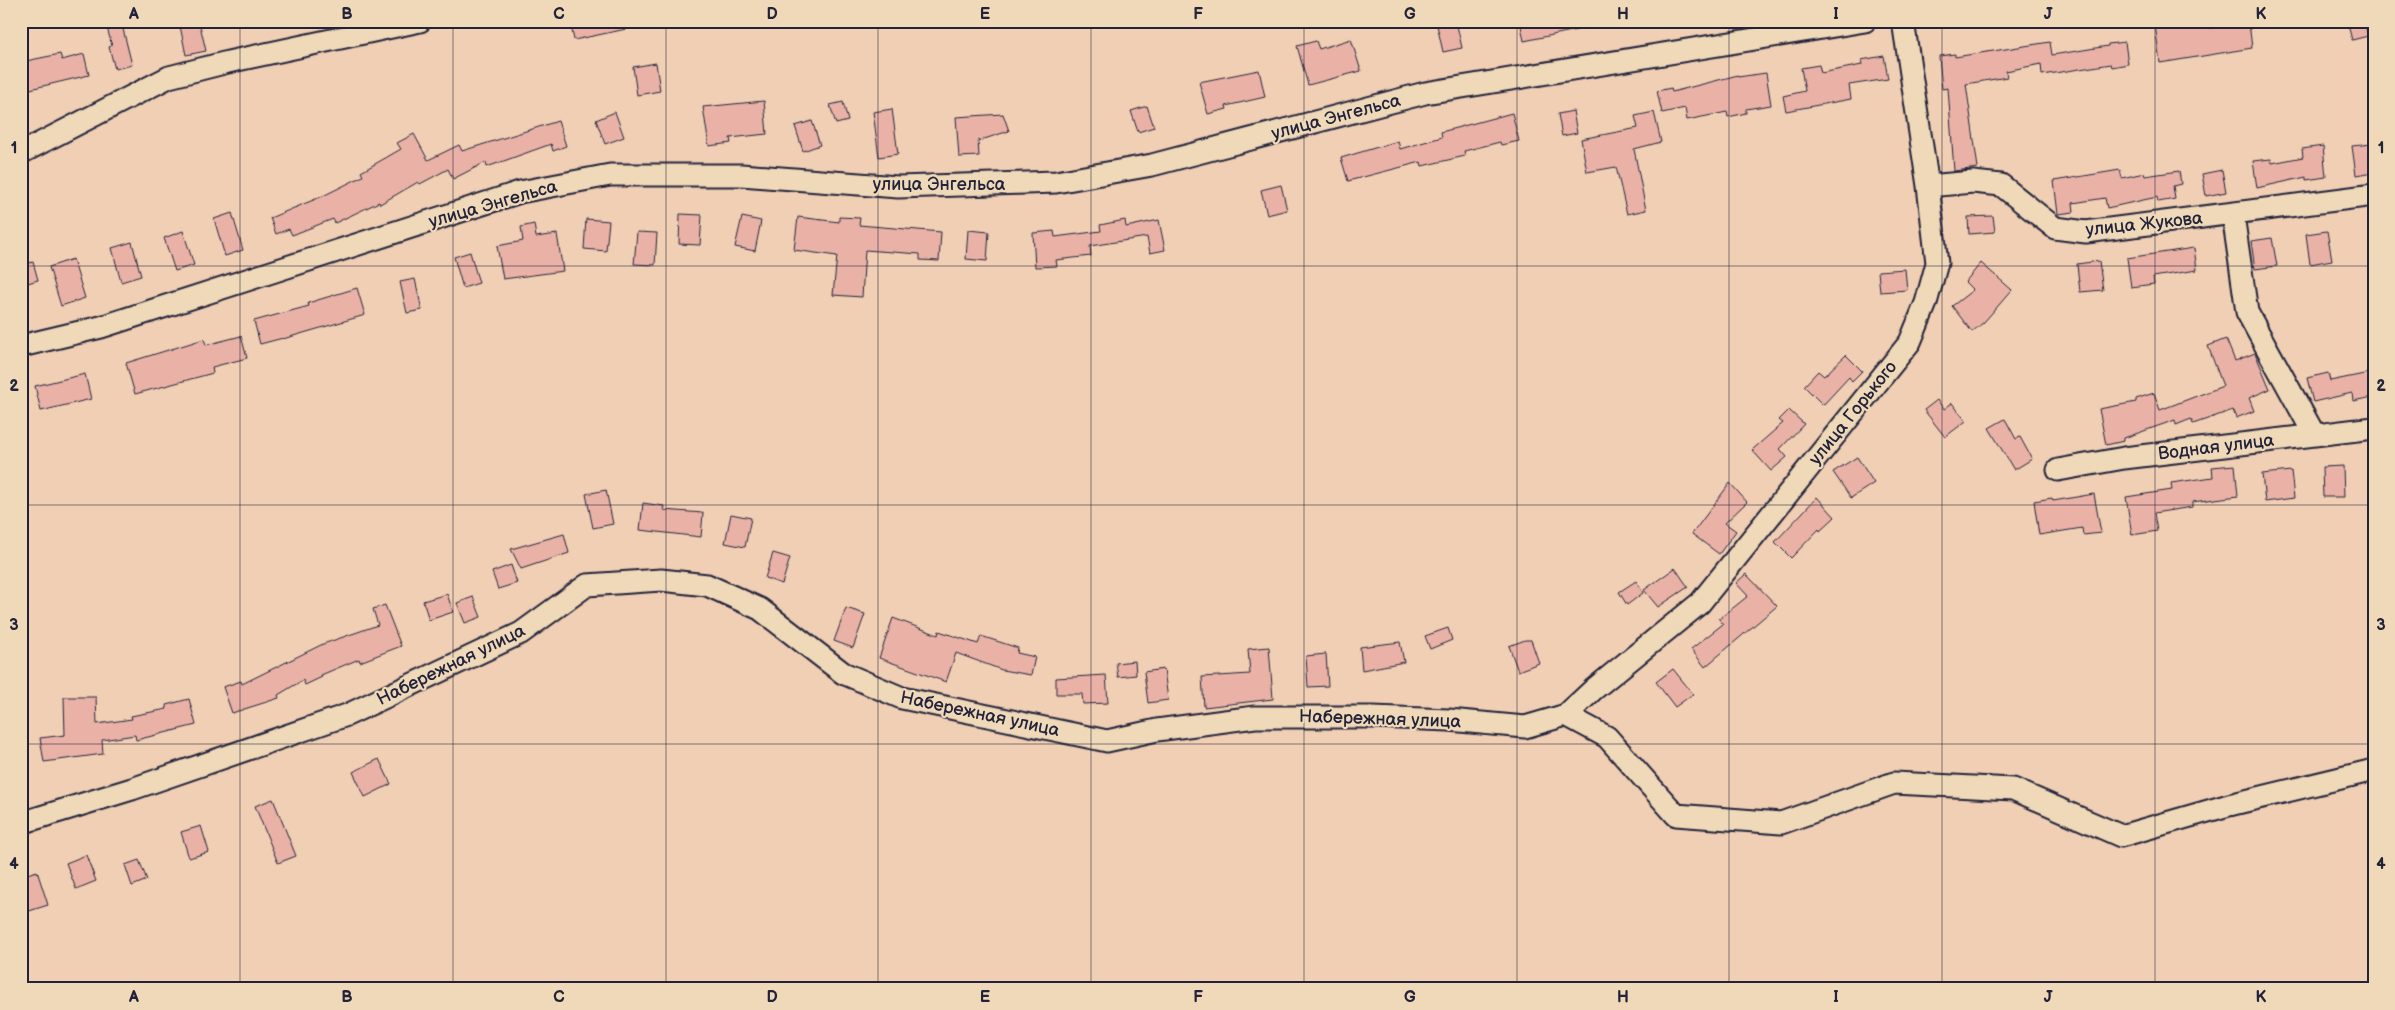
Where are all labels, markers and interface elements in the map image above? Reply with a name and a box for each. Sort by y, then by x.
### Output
text: A [128,5,139,24]
text: B [341,5,353,24]
text: C [553,5,565,24]
text: D [766,5,778,24]
text: E [980,5,990,24]
text: F [1193,5,1203,24]
text: G [1404,5,1416,24]
text: H [1617,5,1629,24]
text: I [1833,5,1839,24]
text: J [2044,5,2053,24]
text: K [2256,5,2267,24]
street label: улица Энгельса [1269,90,1403,144]
text: 1 [11,139,17,158]
text: 1 [2378,139,2384,158]
street label: улица Энгельса [873,174,1006,195]
street label: улица Энгельса [426,176,560,232]
street label: улица Жукова [2084,207,2204,241]
street label: улица Горького [1805,357,1901,469]
text: 2 [9,377,19,396]
text: 2 [2376,377,2386,396]
street label: Водная улица [2157,429,2276,465]
text: 3 [9,616,19,635]
text: 3 [2376,616,2386,635]
street label: Набережная улица [374,620,529,710]
street label: Набережная улица [899,687,1062,741]
street label: Набережная улица [1299,706,1462,732]
text: 4 [9,855,19,874]
text: 4 [2376,855,2386,874]
text: A [128,988,139,1007]
text: B [341,988,353,1007]
text: C [553,988,565,1007]
text: D [766,988,778,1007]
text: E [980,988,990,1007]
text: F [1193,988,1203,1007]
text: G [1404,988,1416,1007]
text: H [1617,988,1629,1007]
text: I [1833,988,1839,1007]
text: J [2044,988,2053,1007]
text: K [2256,988,2267,1007]

